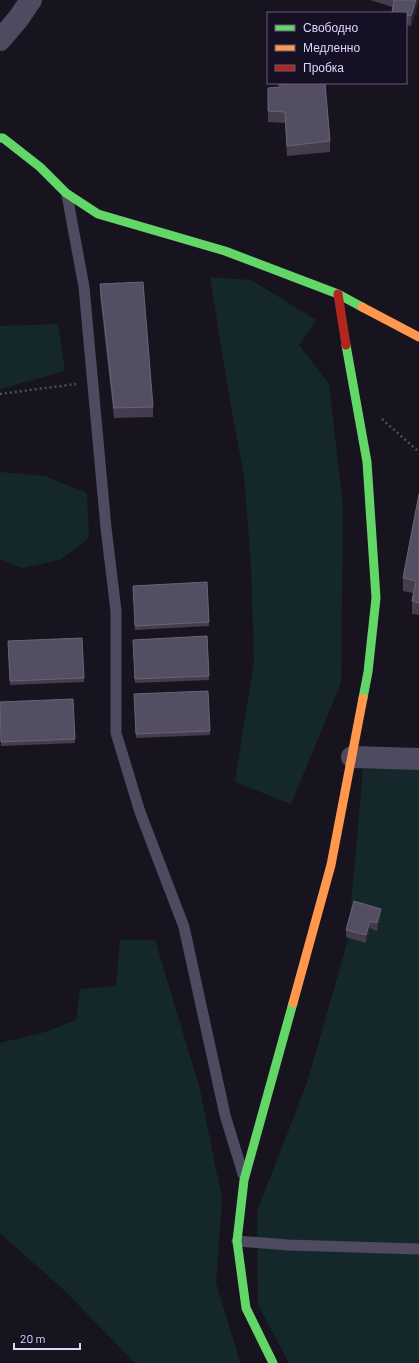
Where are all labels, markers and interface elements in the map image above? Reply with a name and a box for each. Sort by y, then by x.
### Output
legend [267,12,407,84]
text: Свободно [303,20,358,35]
text: Медленно [303,40,360,55]
text: Пробка [303,60,344,75]
scale bar [14,1325,80,1351]
text: 20 m [20,1331,46,1345]

